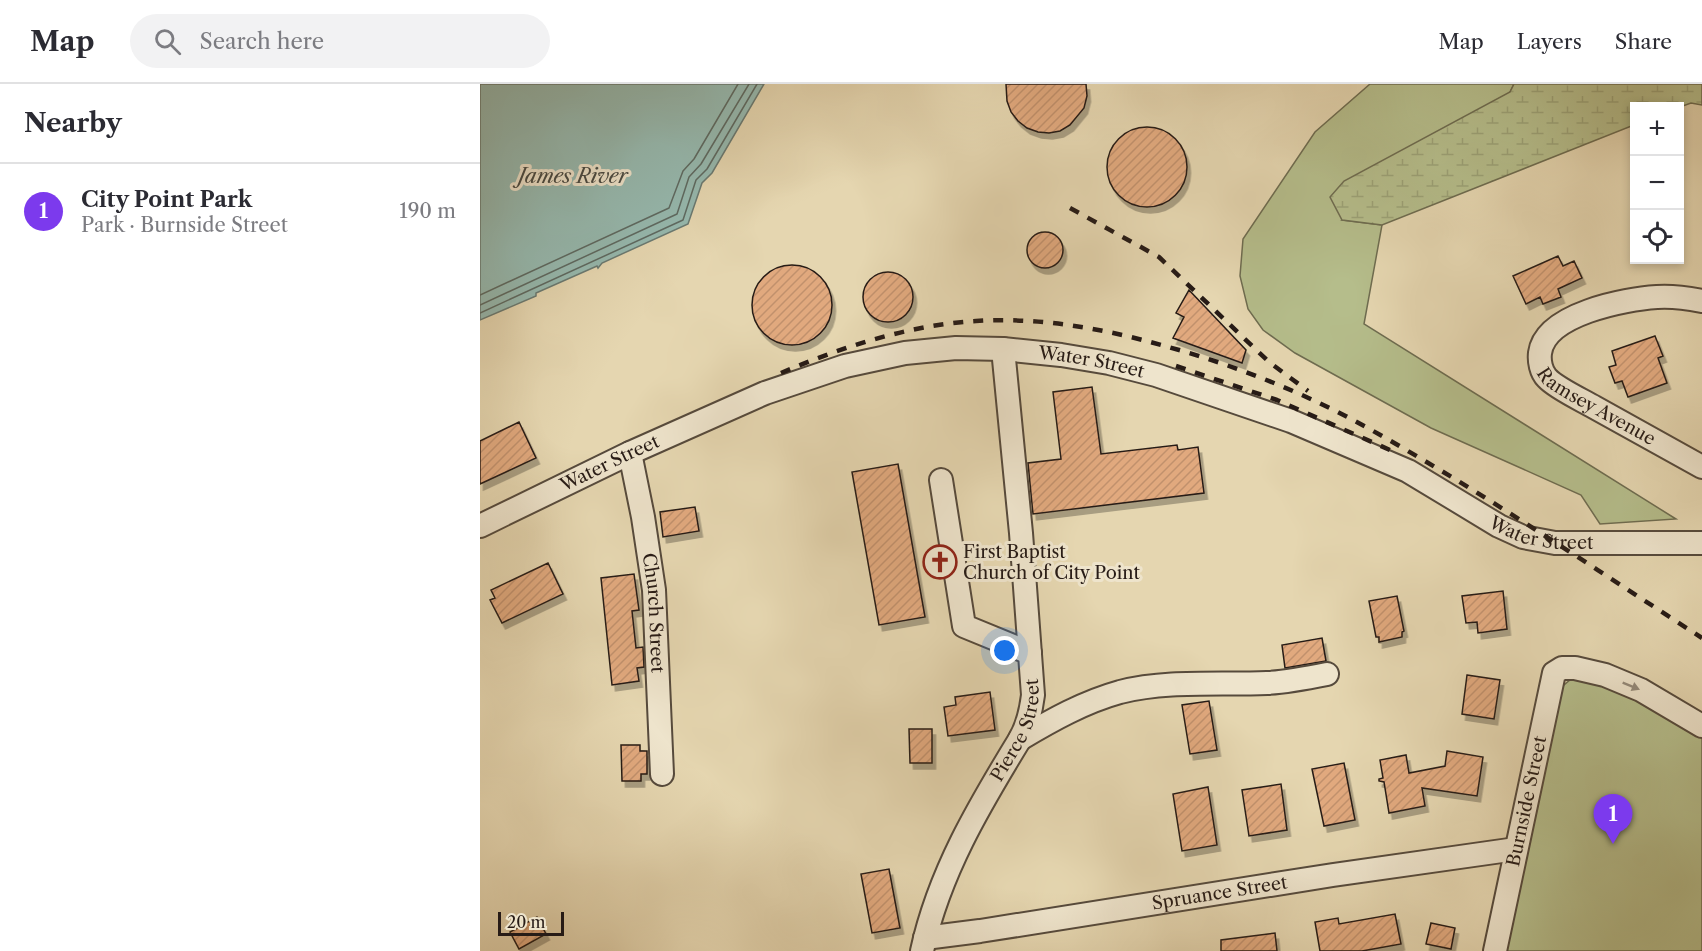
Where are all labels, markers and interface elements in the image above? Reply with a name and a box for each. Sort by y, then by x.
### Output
search box [130,14,550,68]
text: Map [30,24,94,58]
icon: search [151,25,184,58]
text: Search here [199,28,324,55]
text: Map [1439,29,1484,54]
text: Layers [1517,29,1582,54]
text: Share [1615,29,1672,54]
map controls [1630,102,1684,264]
button: + [1630,102,1684,156]
text: Nearby [24,107,122,139]
button: − [1630,156,1684,210]
water label: James River [512,164,630,188]
text: City Point Park [81,186,252,213]
text: 1 [39,199,48,223]
text: 190 m [399,199,456,223]
button: locate [1630,210,1684,264]
text: Park · Burnside Street [81,213,288,237]
street label: Water Street [1036,342,1147,383]
street label: Ramsey Avenue [1532,363,1659,450]
street label: Water Street [556,430,663,497]
street label: Water Street [1484,511,1594,554]
place label: First Baptist Church of City Point [963,541,1140,584]
church icon: First Baptist Church of City Point [922,544,958,580]
street label: Church Street [638,552,669,674]
your location [990,636,1019,665]
street label: Pierce Street [986,677,1044,786]
one-way arrow [1622,682,1640,691]
street label: Burnside Street [1502,733,1551,869]
pin: 1 [1594,794,1632,844]
street label: Spruance Street [1150,871,1289,915]
scale bar [498,909,564,936]
text: 20 m [507,912,546,932]

